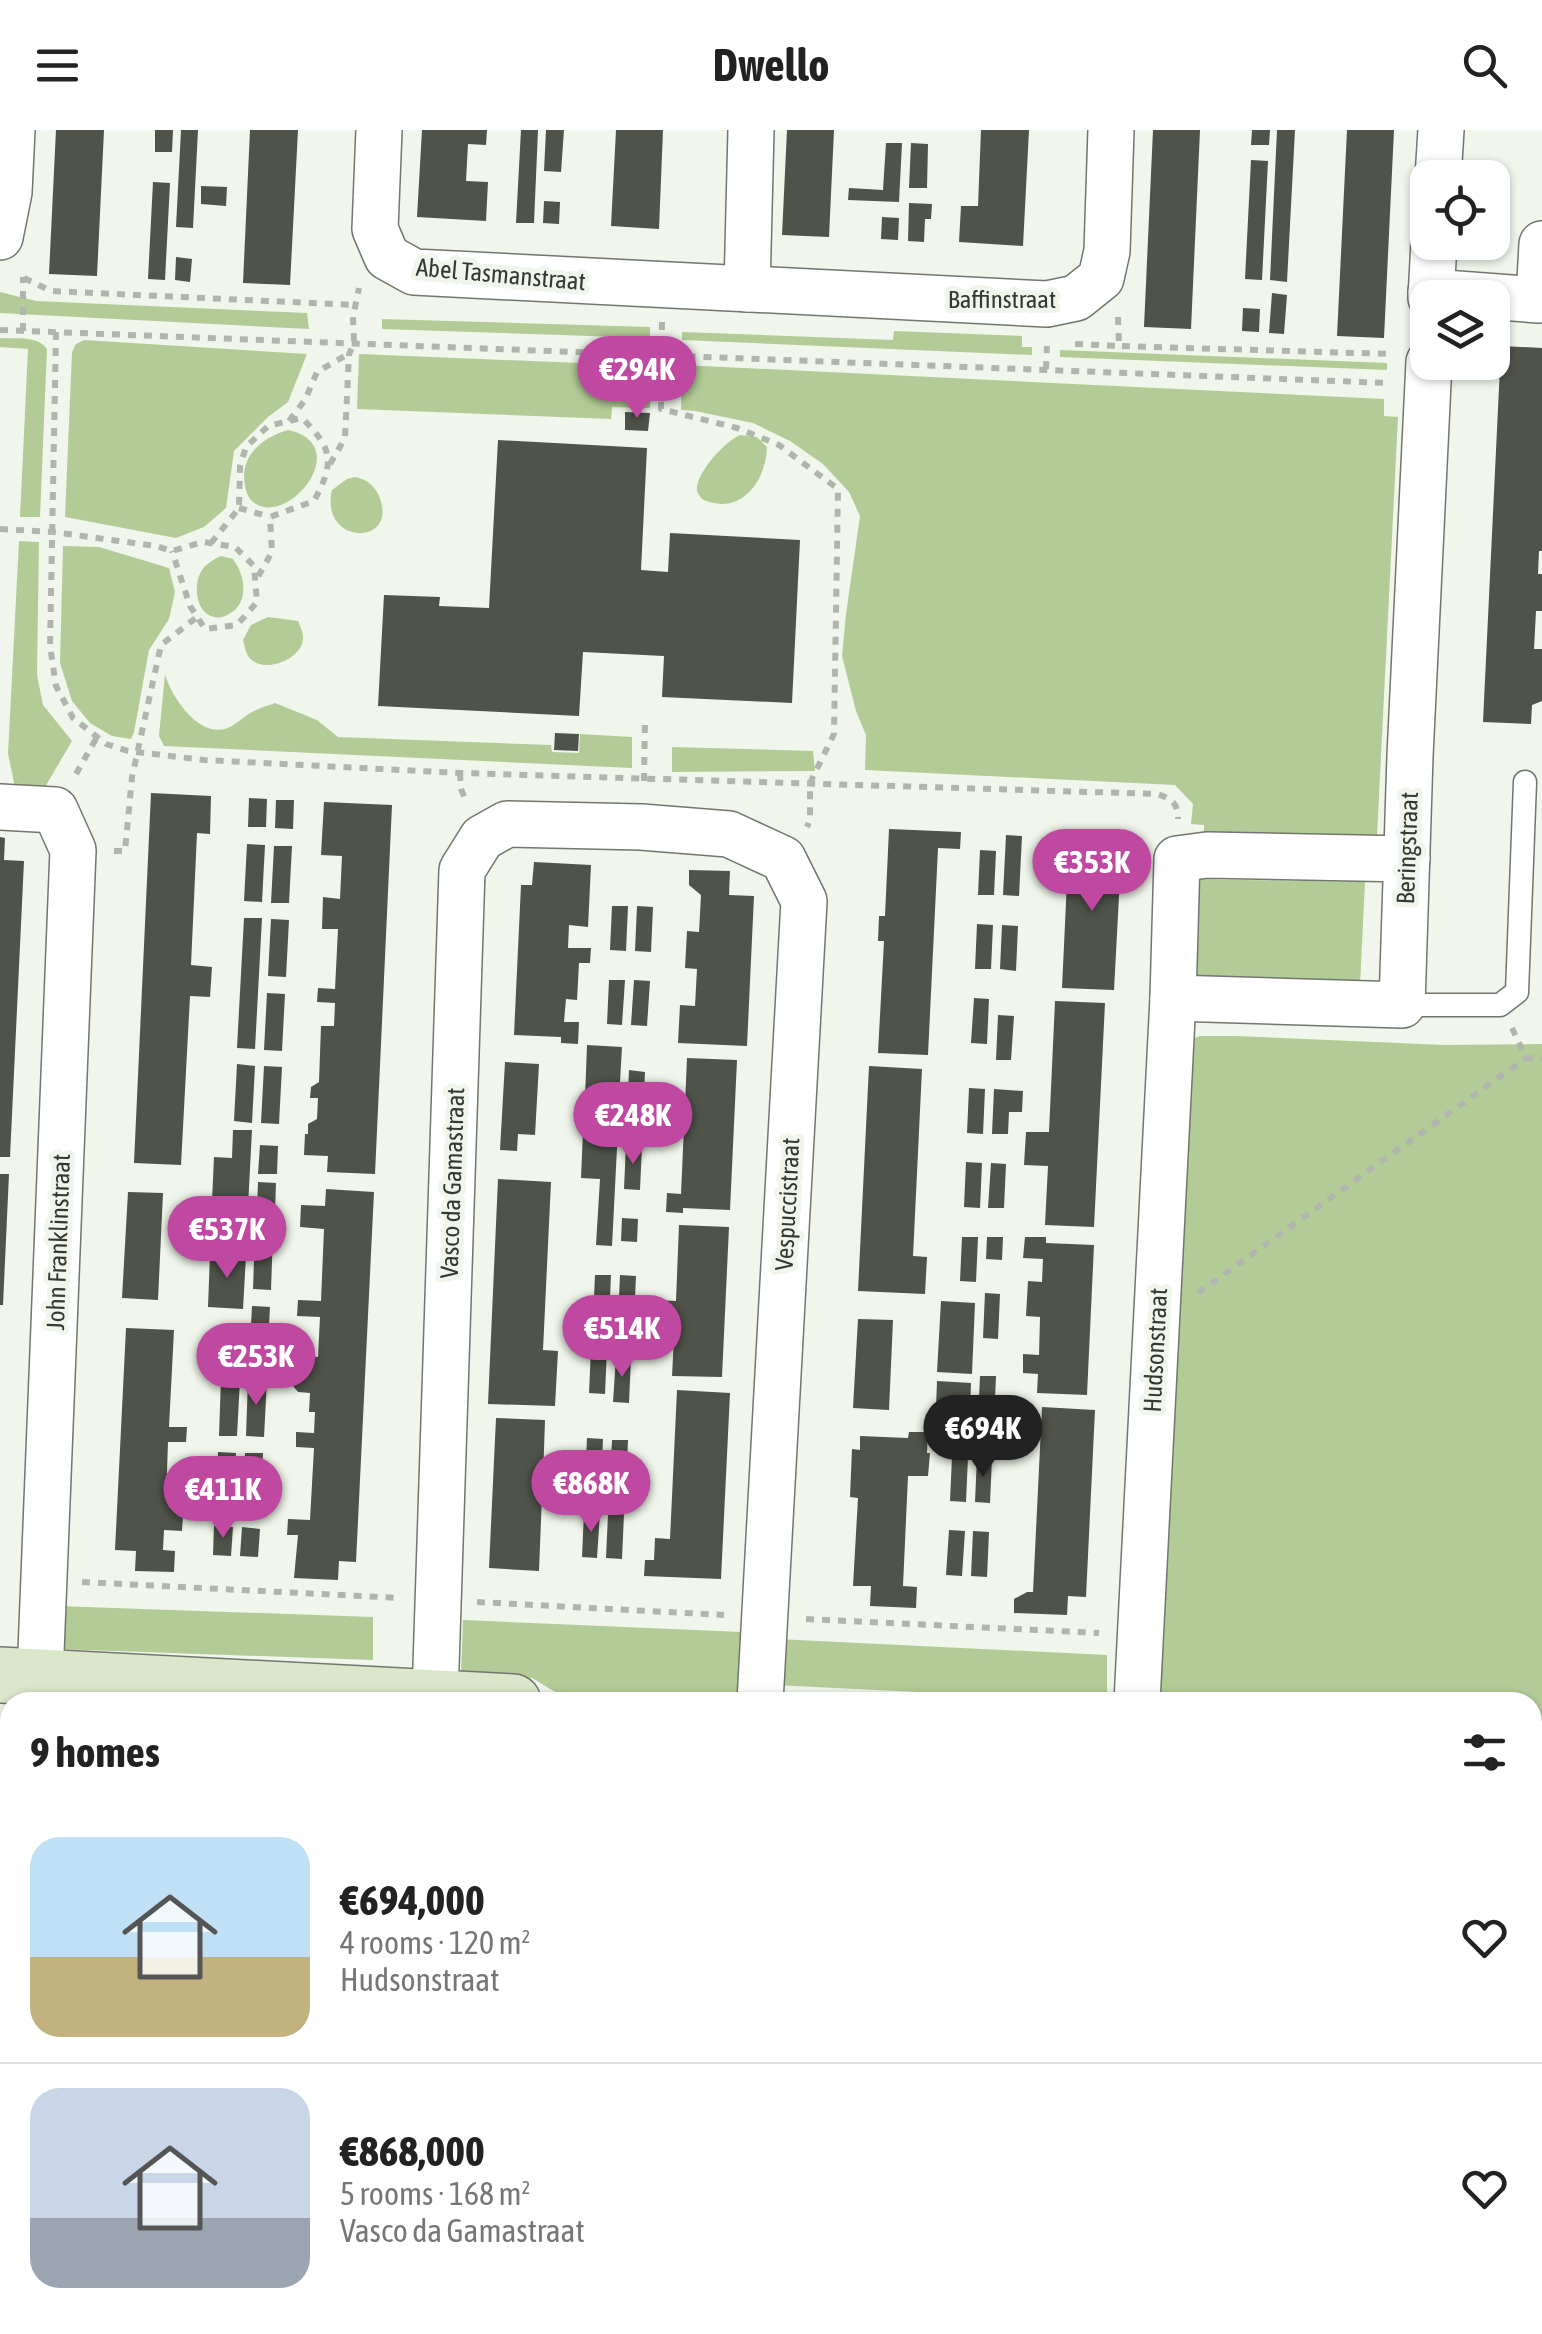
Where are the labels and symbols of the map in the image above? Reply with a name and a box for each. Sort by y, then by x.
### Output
street label: Abel Tasmanstraat [415,253,587,295]
street label: Baffinstraat [948,285,1056,313]
pin: €294K [567,336,707,421]
street label: Beringstraat [1391,791,1423,905]
pin: €353K [1022,829,1162,914]
pin: €248K [563,1082,703,1167]
street label: Vasco da Gamastraat [435,1087,469,1279]
street label: Vespuccistraat [770,1137,804,1271]
street label: John Franklinstraat [41,1153,75,1331]
pin: €537K [157,1196,297,1281]
street label: Hudsonstraat [1138,1287,1172,1413]
pin: €514K [552,1295,692,1380]
pin: €253K [186,1323,326,1408]
pin: €694K [913,1395,1053,1480]
pin: €868K [521,1450,661,1535]
pin: €411K [153,1456,293,1541]

